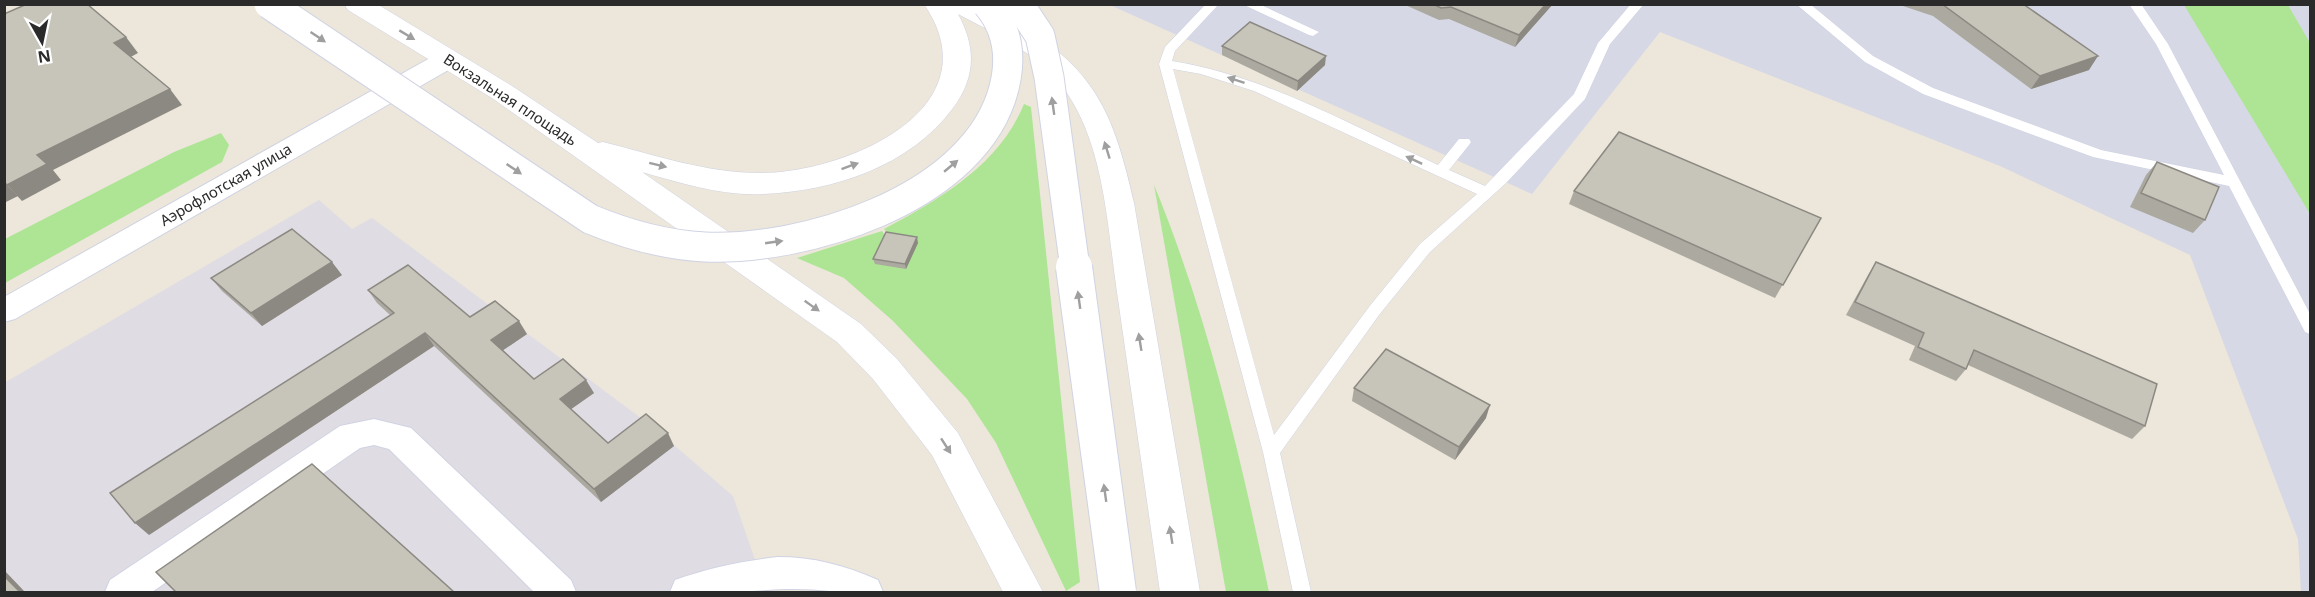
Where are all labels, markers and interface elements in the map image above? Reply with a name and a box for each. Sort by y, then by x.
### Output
north arrow [12,12,72,72]
one-way arrow [399,29,415,40]
one-way arrow [310,31,326,42]
text: N [36,45,52,69]
street label: Вокзальная площадь [440,48,581,150]
one-way arrow [1227,74,1245,84]
one-way arrow [1049,97,1058,116]
street label: Аэрофлотская улица [156,138,295,230]
one-way arrow [1102,141,1111,159]
one-way arrow [1405,155,1422,164]
one-way arrow [943,160,959,173]
one-way arrow [649,161,668,171]
one-way arrow [841,161,859,171]
one-way arrow [506,163,523,174]
one-way arrow [765,237,784,246]
one-way arrow [1074,290,1084,309]
one-way arrow [804,300,820,311]
one-way arrow [1136,332,1145,351]
one-way arrow [940,438,951,454]
one-way arrow [1100,483,1109,502]
one-way arrow [1166,525,1175,544]

